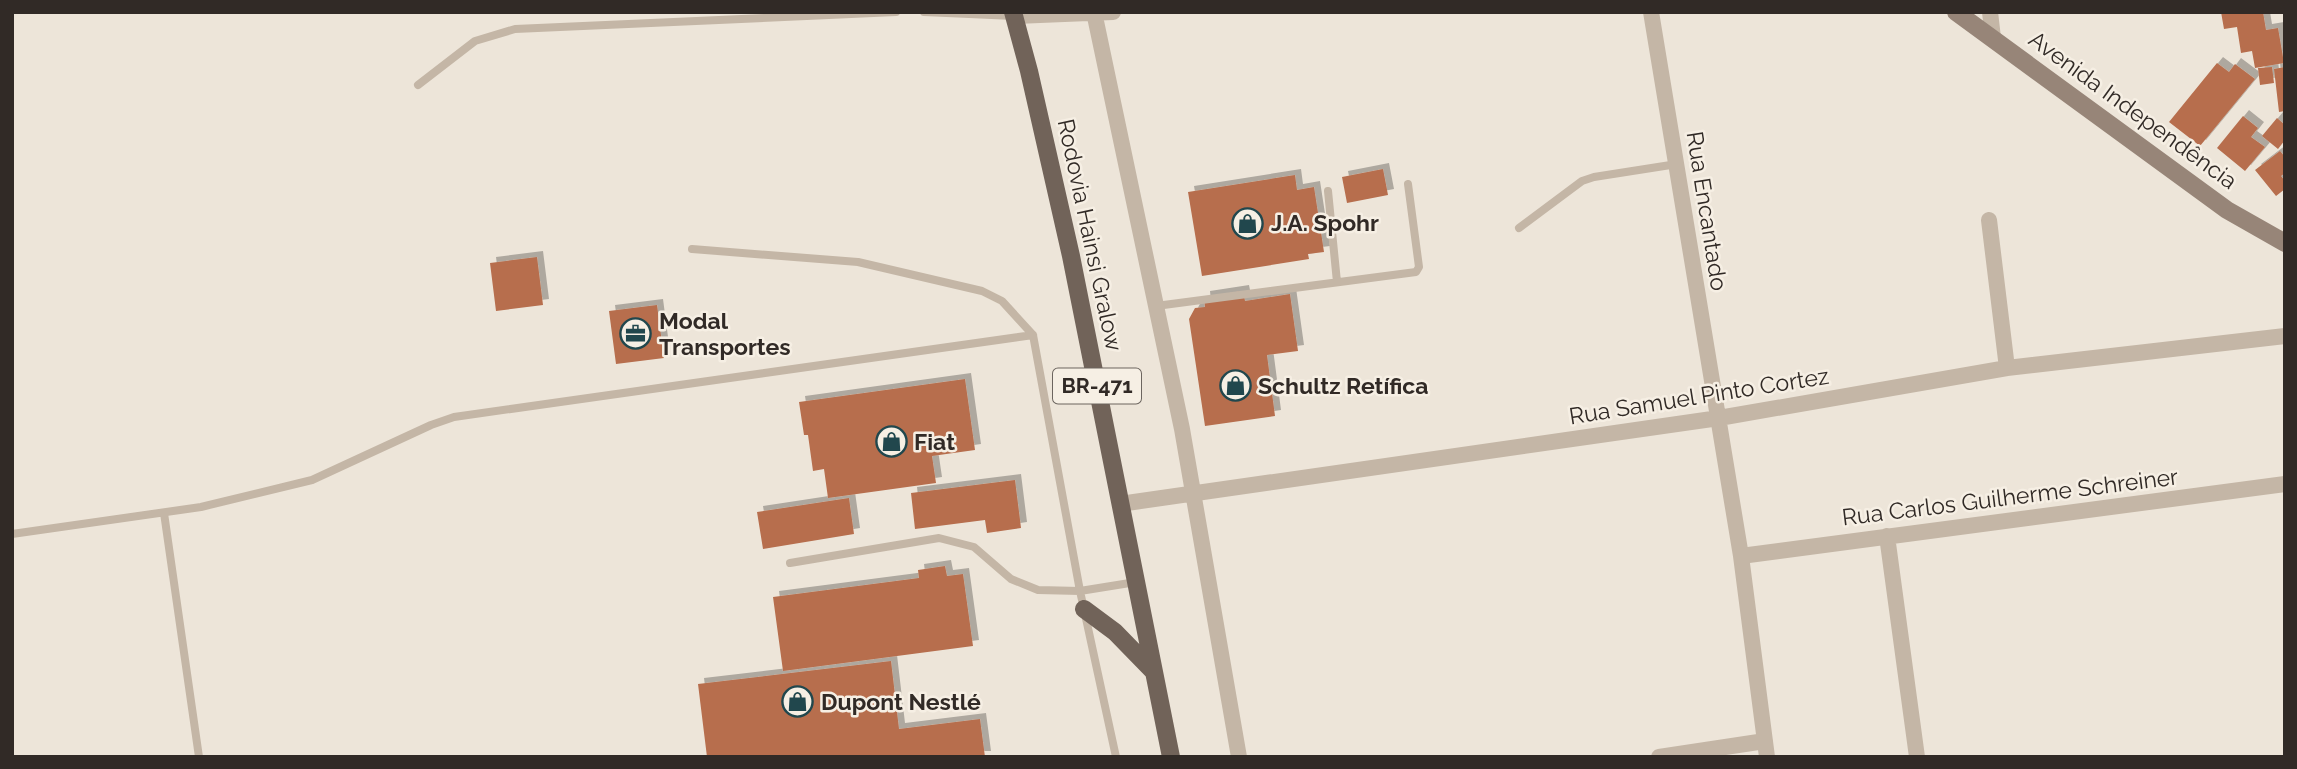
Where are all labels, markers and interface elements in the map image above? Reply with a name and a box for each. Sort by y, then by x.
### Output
street label: Avenida Independência [2024,25,2243,194]
street label: Rodovia Hainsi Gralow [1053,116,1128,354]
street label: Rua Encantado [1682,129,1733,292]
shop icon: J.A. Spohr [1231,206,1265,240]
place label: J.A. Spohr [1271,209,1379,236]
place label: Modal Transportes [659,307,791,360]
office icon: Modal Transportes [619,317,653,351]
street label: Rua Samuel Pinto Cortez [1567,362,1831,429]
road number: BR-471 [1053,368,1141,404]
shop icon: Schultz Retífica [1218,369,1252,403]
place label: Schultz Retífica [1258,372,1428,399]
shop icon: Fiat [874,425,908,459]
place label: Fiat [914,428,955,455]
street label: Rua Carlos Guilherme Schreiner [1840,462,2179,531]
shop icon: Dupont Nestlé [781,685,815,719]
place label: Dupont Nestlé [821,688,981,715]

